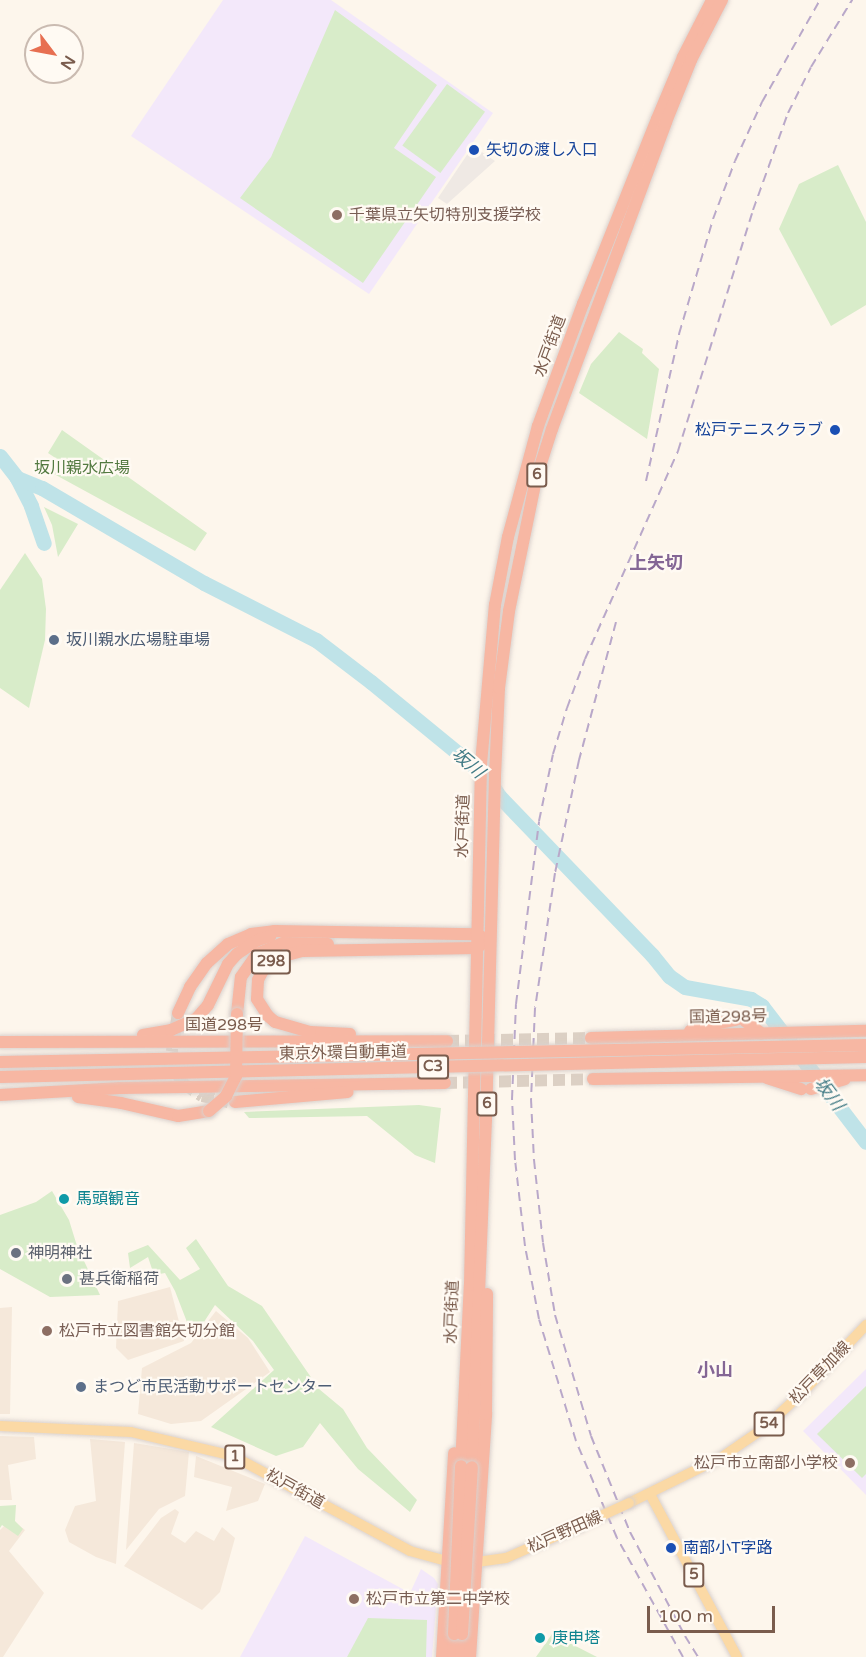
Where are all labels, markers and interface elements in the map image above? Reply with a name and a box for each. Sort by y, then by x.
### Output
north arrow [24,24,84,84]
text: N [56,52,79,73]
place label: 矢切の渡し入口 [486,140,598,160]
marker: 矢切の渡し入口 [467,143,481,157]
place label: 千葉県立矢切特別支援学校 [349,205,541,225]
marker: 千葉県立矢切特別支援学校 [330,208,344,222]
street label: 水戸街道 [530,313,570,379]
place label: 松戸テニスクラブ [695,420,823,440]
marker: 松戸テニスクラブ [828,423,842,437]
park label: 坂川親水広場 [34,458,130,478]
road number: 6 [525,463,549,487]
district label: 上矢切 [629,552,683,574]
place label: 坂川親水広場駐車場 [66,630,210,650]
marker: 坂川親水広場駐車場 [47,633,61,647]
water label: 坂川 [447,743,489,783]
street label: 水戸街道 [452,794,474,858]
road number: 298 [250,950,292,974]
street label: 国道298号 [689,1007,767,1027]
street label: 国道298号 [185,1015,263,1035]
street label: 東京外環自動車道 [279,1042,407,1064]
road number: C3 [416,1055,450,1079]
water label: 坂川 [810,1073,848,1115]
road number: 6 [475,1092,499,1116]
place label: 馬頭観音 [76,1189,140,1209]
marker: 馬頭観音 [57,1192,71,1206]
place label: 神明神社 [28,1243,92,1263]
marker: 神明神社 [9,1246,23,1260]
place label: 甚兵衛稲荷 [79,1269,159,1289]
marker: 甚兵衛稲荷 [60,1272,74,1286]
street label: 水戸街道 [441,1280,463,1344]
place label: 松戸市立図書館矢切分館 [59,1321,235,1341]
marker: 松戸市立図書館矢切分館 [40,1324,54,1338]
street label: 松戸草加線 [785,1338,855,1408]
district label: 小山 [697,1359,733,1381]
place label: まつど市民活動サポートセンター [93,1377,333,1397]
marker: まつど市民活動サポートセンター [74,1380,88,1394]
road number: 54 [752,1412,786,1436]
road number: 1 [223,1445,247,1469]
place label: 松戸市立南部小学校 [694,1453,838,1473]
marker: 松戸市立南部小学校 [843,1456,857,1470]
street label: 松戸街道 [262,1465,328,1513]
street label: 松戸野田線 [525,1507,605,1557]
place label: 南部小T字路 [683,1538,773,1558]
marker: 南部小T字路 [664,1541,678,1555]
road number: 5 [682,1563,706,1587]
place label: 松戸市立第二中学校 [366,1589,510,1609]
marker: 松戸市立第二中学校 [347,1592,361,1606]
scale bar [650,1594,778,1632]
text: 100 m [658,1605,713,1627]
place label: 庚申塔 [552,1628,600,1648]
marker: 庚申塔 [533,1631,547,1645]

